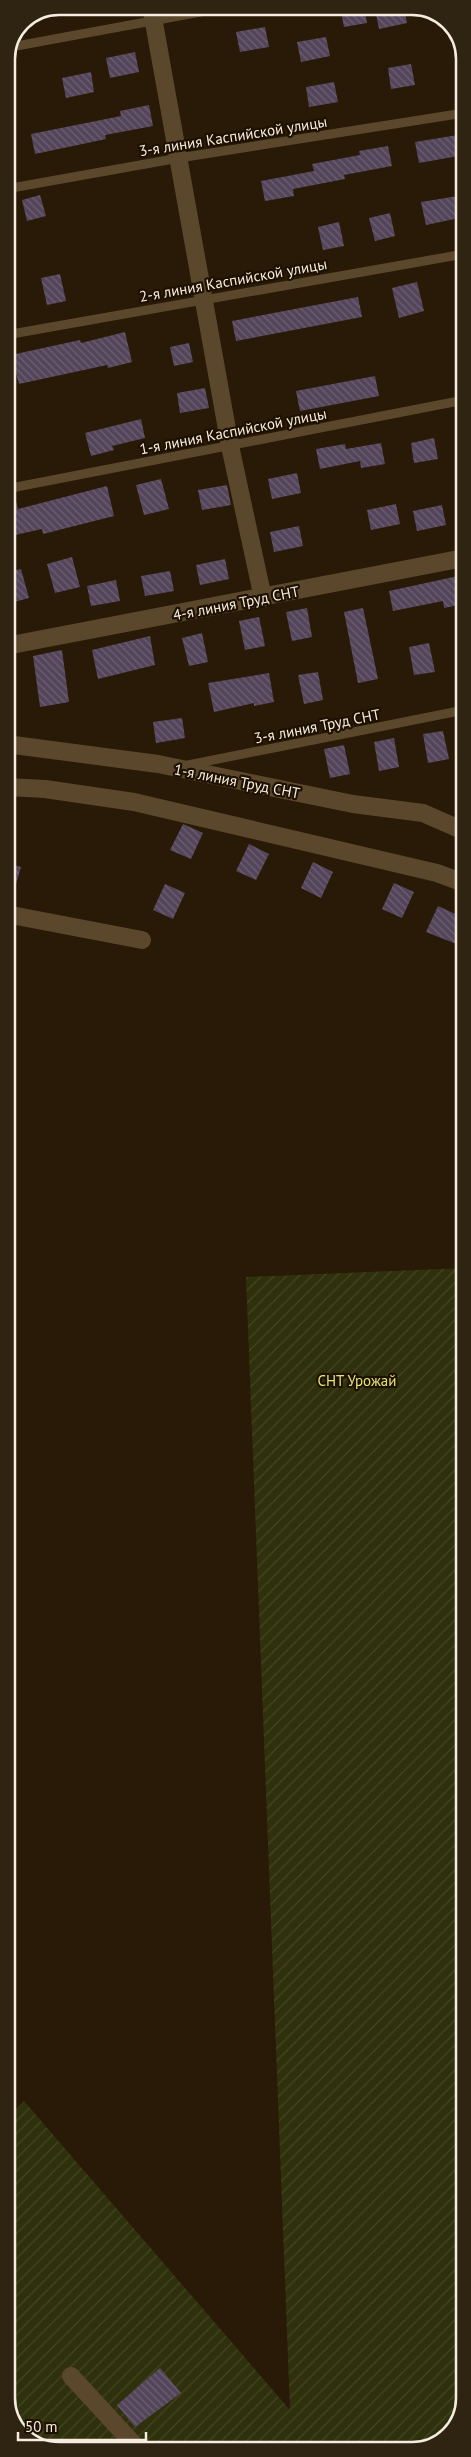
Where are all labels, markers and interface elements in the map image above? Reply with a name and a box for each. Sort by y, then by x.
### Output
street label: 3-я линия Каспийской улицы [138,112,328,160]
street label: 2-я линия Каспийской улицы [138,254,328,306]
street label: 1-я линия Каспийской улицы [138,404,328,458]
street label: 4-я линия Труд СНТ [171,581,301,625]
street label: 3-я линия Труд СНТ [252,704,382,748]
street label: 1-я линия Труд СНТ [172,759,302,803]
park label: СНТ Урожай [317,1371,397,1390]
scale bar [18,2410,145,2442]
text: 50 m [25,2417,58,2436]

